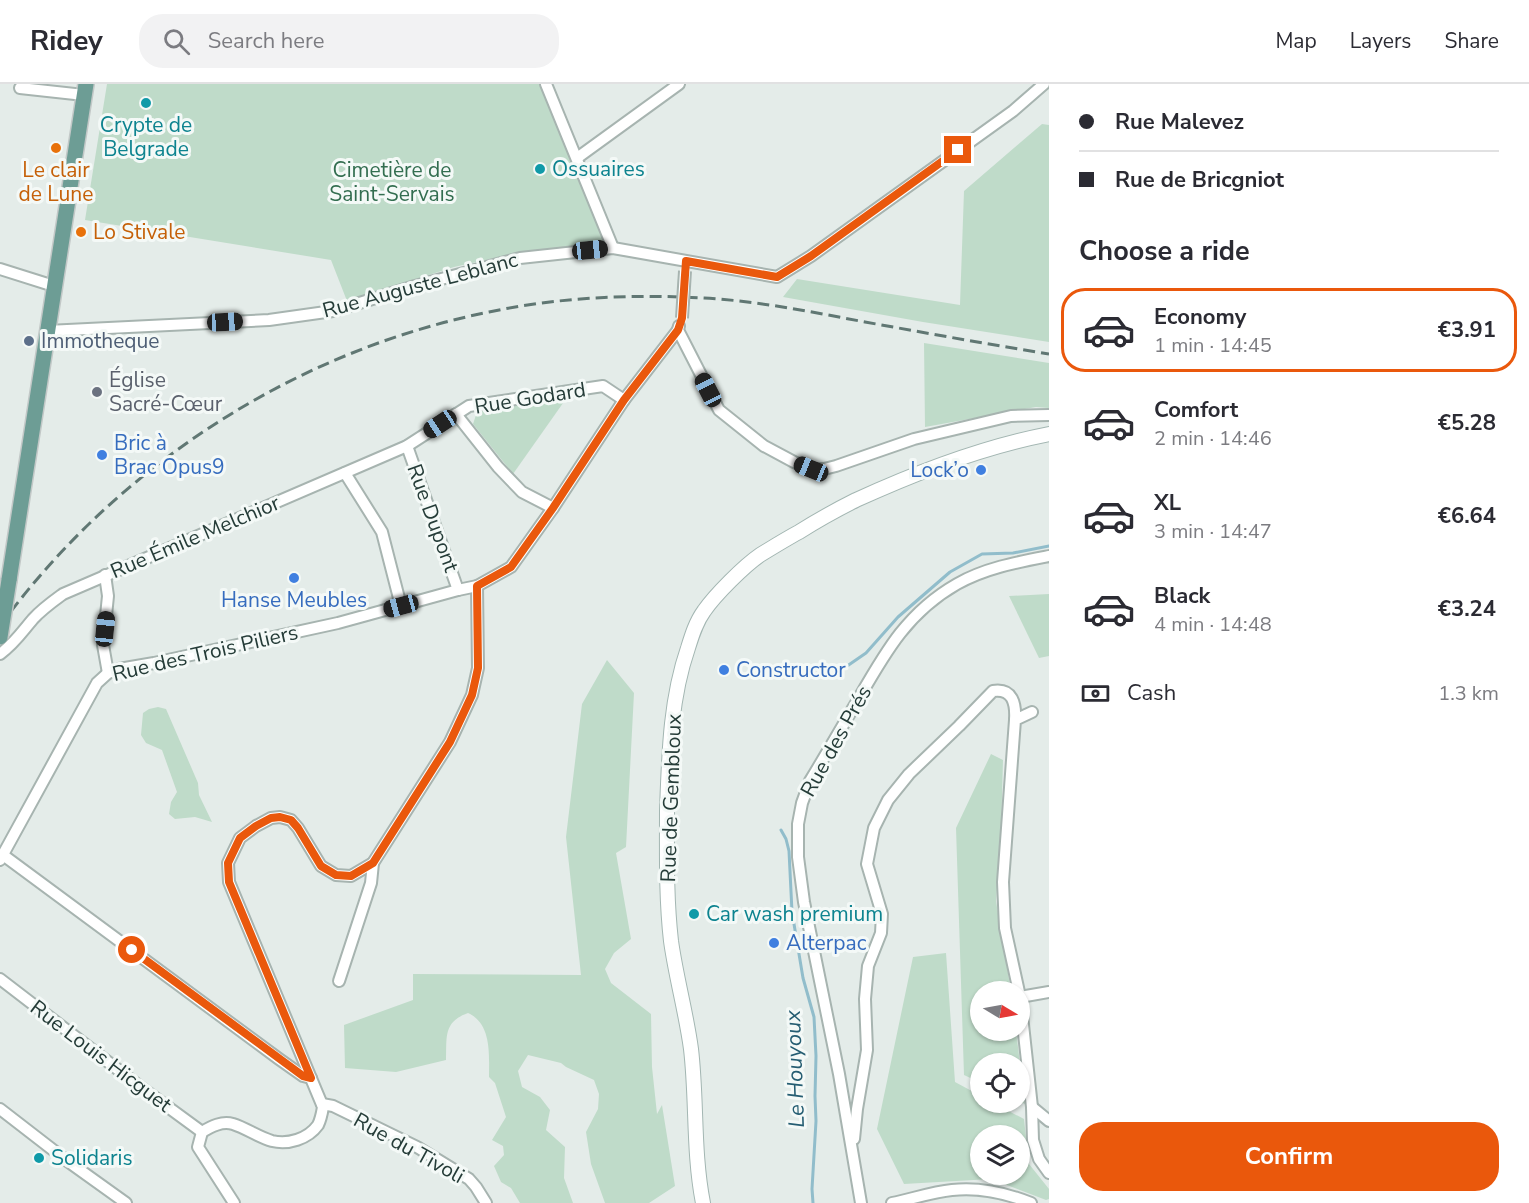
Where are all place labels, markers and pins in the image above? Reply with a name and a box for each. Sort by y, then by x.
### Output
marker: Crypte de Belgrade [139,96,153,110]
place label: Crypte de Belgrade [100,111,192,163]
marker: Le clair de Lune [49,141,63,155]
place label: Ossuaires [552,155,645,183]
place label: Le clair de Lune [19,156,93,208]
marker: Ossuaires [533,162,547,176]
place label: Lo Stivale [93,218,186,246]
marker: Lo Stivale [74,225,88,239]
place label: Immotheque [41,327,160,355]
marker: Immotheque [22,334,36,348]
place label: Église Sacré-Cœur [109,366,223,418]
marker: Église Sacré-Cœur [90,385,104,399]
place label: Bric à Brac Opus9 [114,429,225,481]
marker: Bric à Brac Opus9 [95,448,109,462]
place label: Lock’o [910,456,969,484]
marker: Lock’o [974,463,988,477]
marker: Hanse Meubles [287,571,301,585]
place label: Hanse Meubles [221,586,367,614]
place label: Constructor [736,656,846,684]
marker: Constructor [717,663,731,677]
place label: Car wash premium [706,900,883,928]
marker: Car wash premium [687,907,701,921]
place label: Alterpac [786,929,867,957]
marker: Alterpac [767,936,781,950]
place label: Solidaris [51,1144,133,1172]
marker: Solidaris [32,1151,46,1165]

